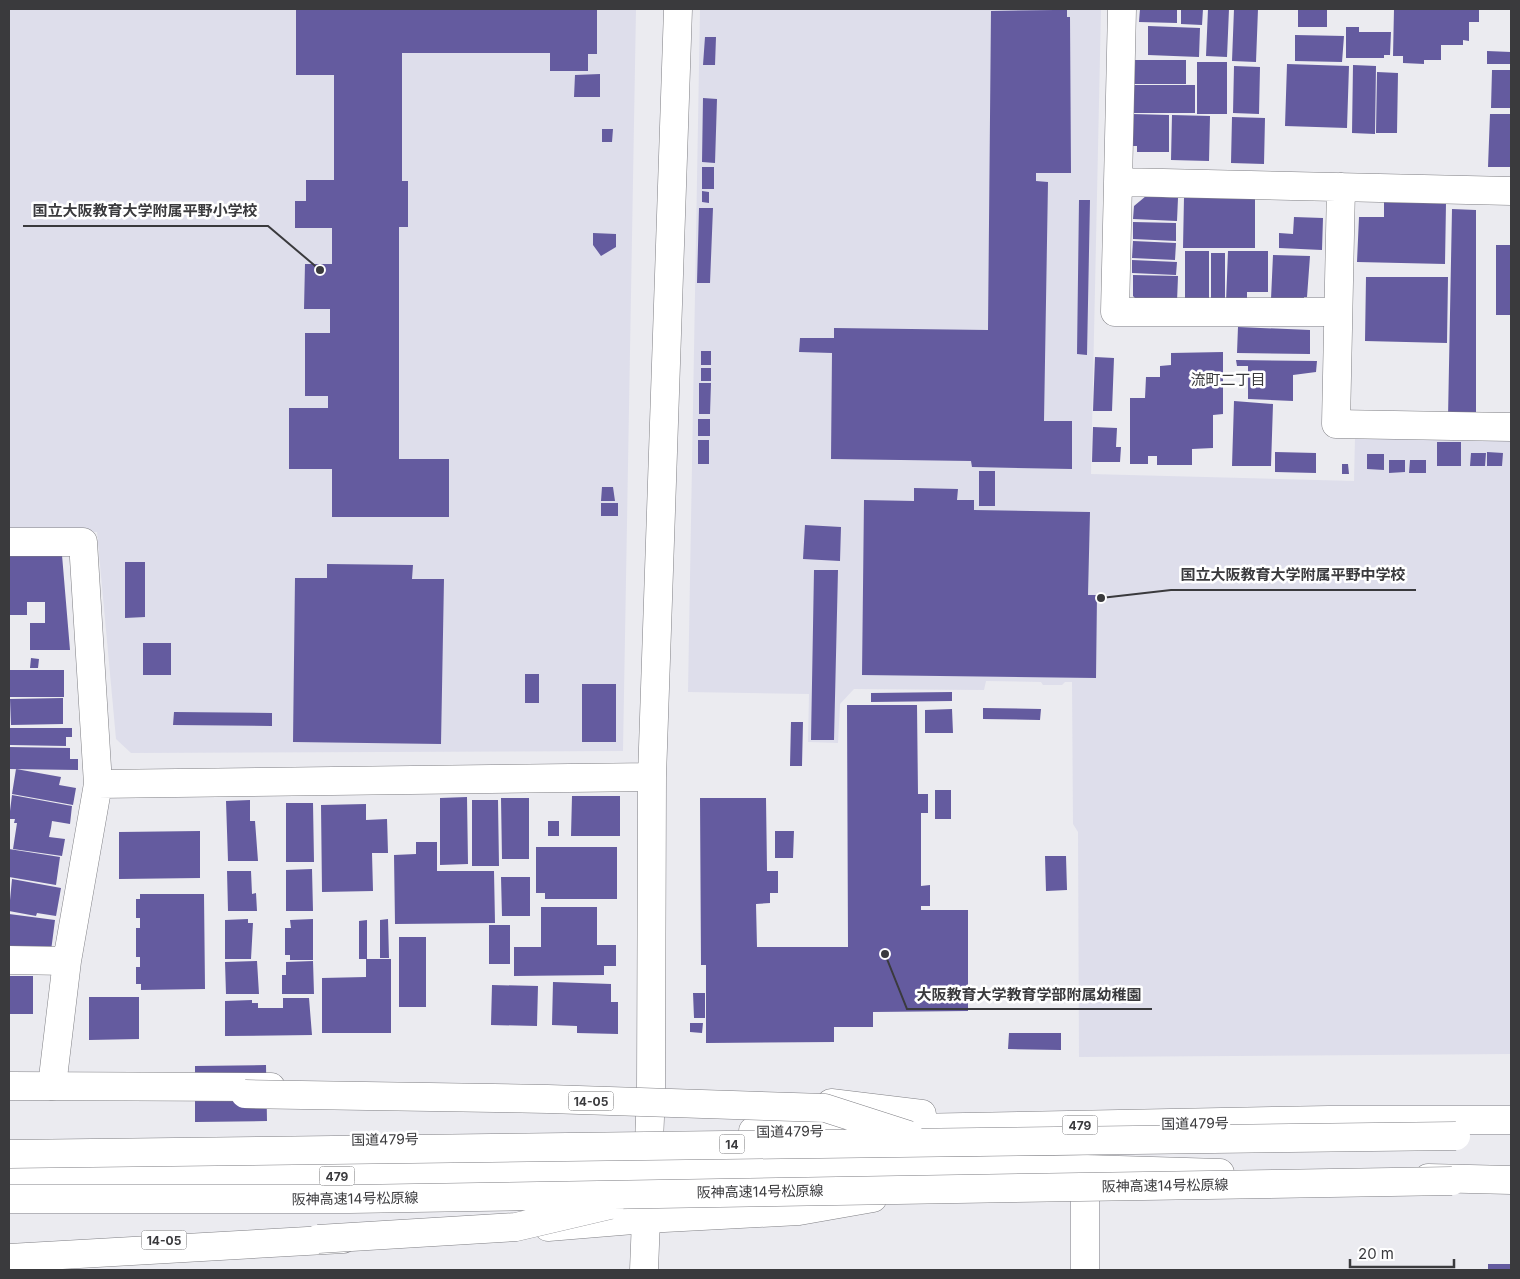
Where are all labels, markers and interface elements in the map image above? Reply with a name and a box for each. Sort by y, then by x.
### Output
callout: 国立大阪教育大学附属平野小学校 [23,196,268,226]
text: 国立大阪教育大学附属平野小学校 [32,201,258,220]
district label: 流町二丁目 [1190,370,1266,389]
callout: 国立大阪教育大学附属平野中学校 [1171,560,1416,590]
text: 国立大阪教育大学附属平野中学校 [1180,565,1406,584]
callout: 大阪教育大学教育学部附属幼稚園 [907,979,1152,1009]
text: 大阪教育大学教育学部附属幼稚園 [916,985,1142,1004]
road number: 14-05 [568,1092,614,1110]
street label: 国道479号 [1161,1114,1229,1132]
road number: 479 [1062,1116,1098,1134]
street label: 国道479号 [756,1122,824,1140]
street label: 国道479号 [351,1130,419,1148]
road number: 14 [720,1134,744,1154]
road number: 479 [320,1166,354,1186]
street label: 阪神高速14号松原線 [1101,1175,1229,1195]
street label: 阪神高速14号松原線 [696,1181,824,1201]
street label: 阪神高速14号松原線 [291,1188,419,1208]
road number: 14-05 [142,1230,186,1250]
scale bar [1350,1236,1454,1268]
text: 20 m [1358,1244,1394,1263]

